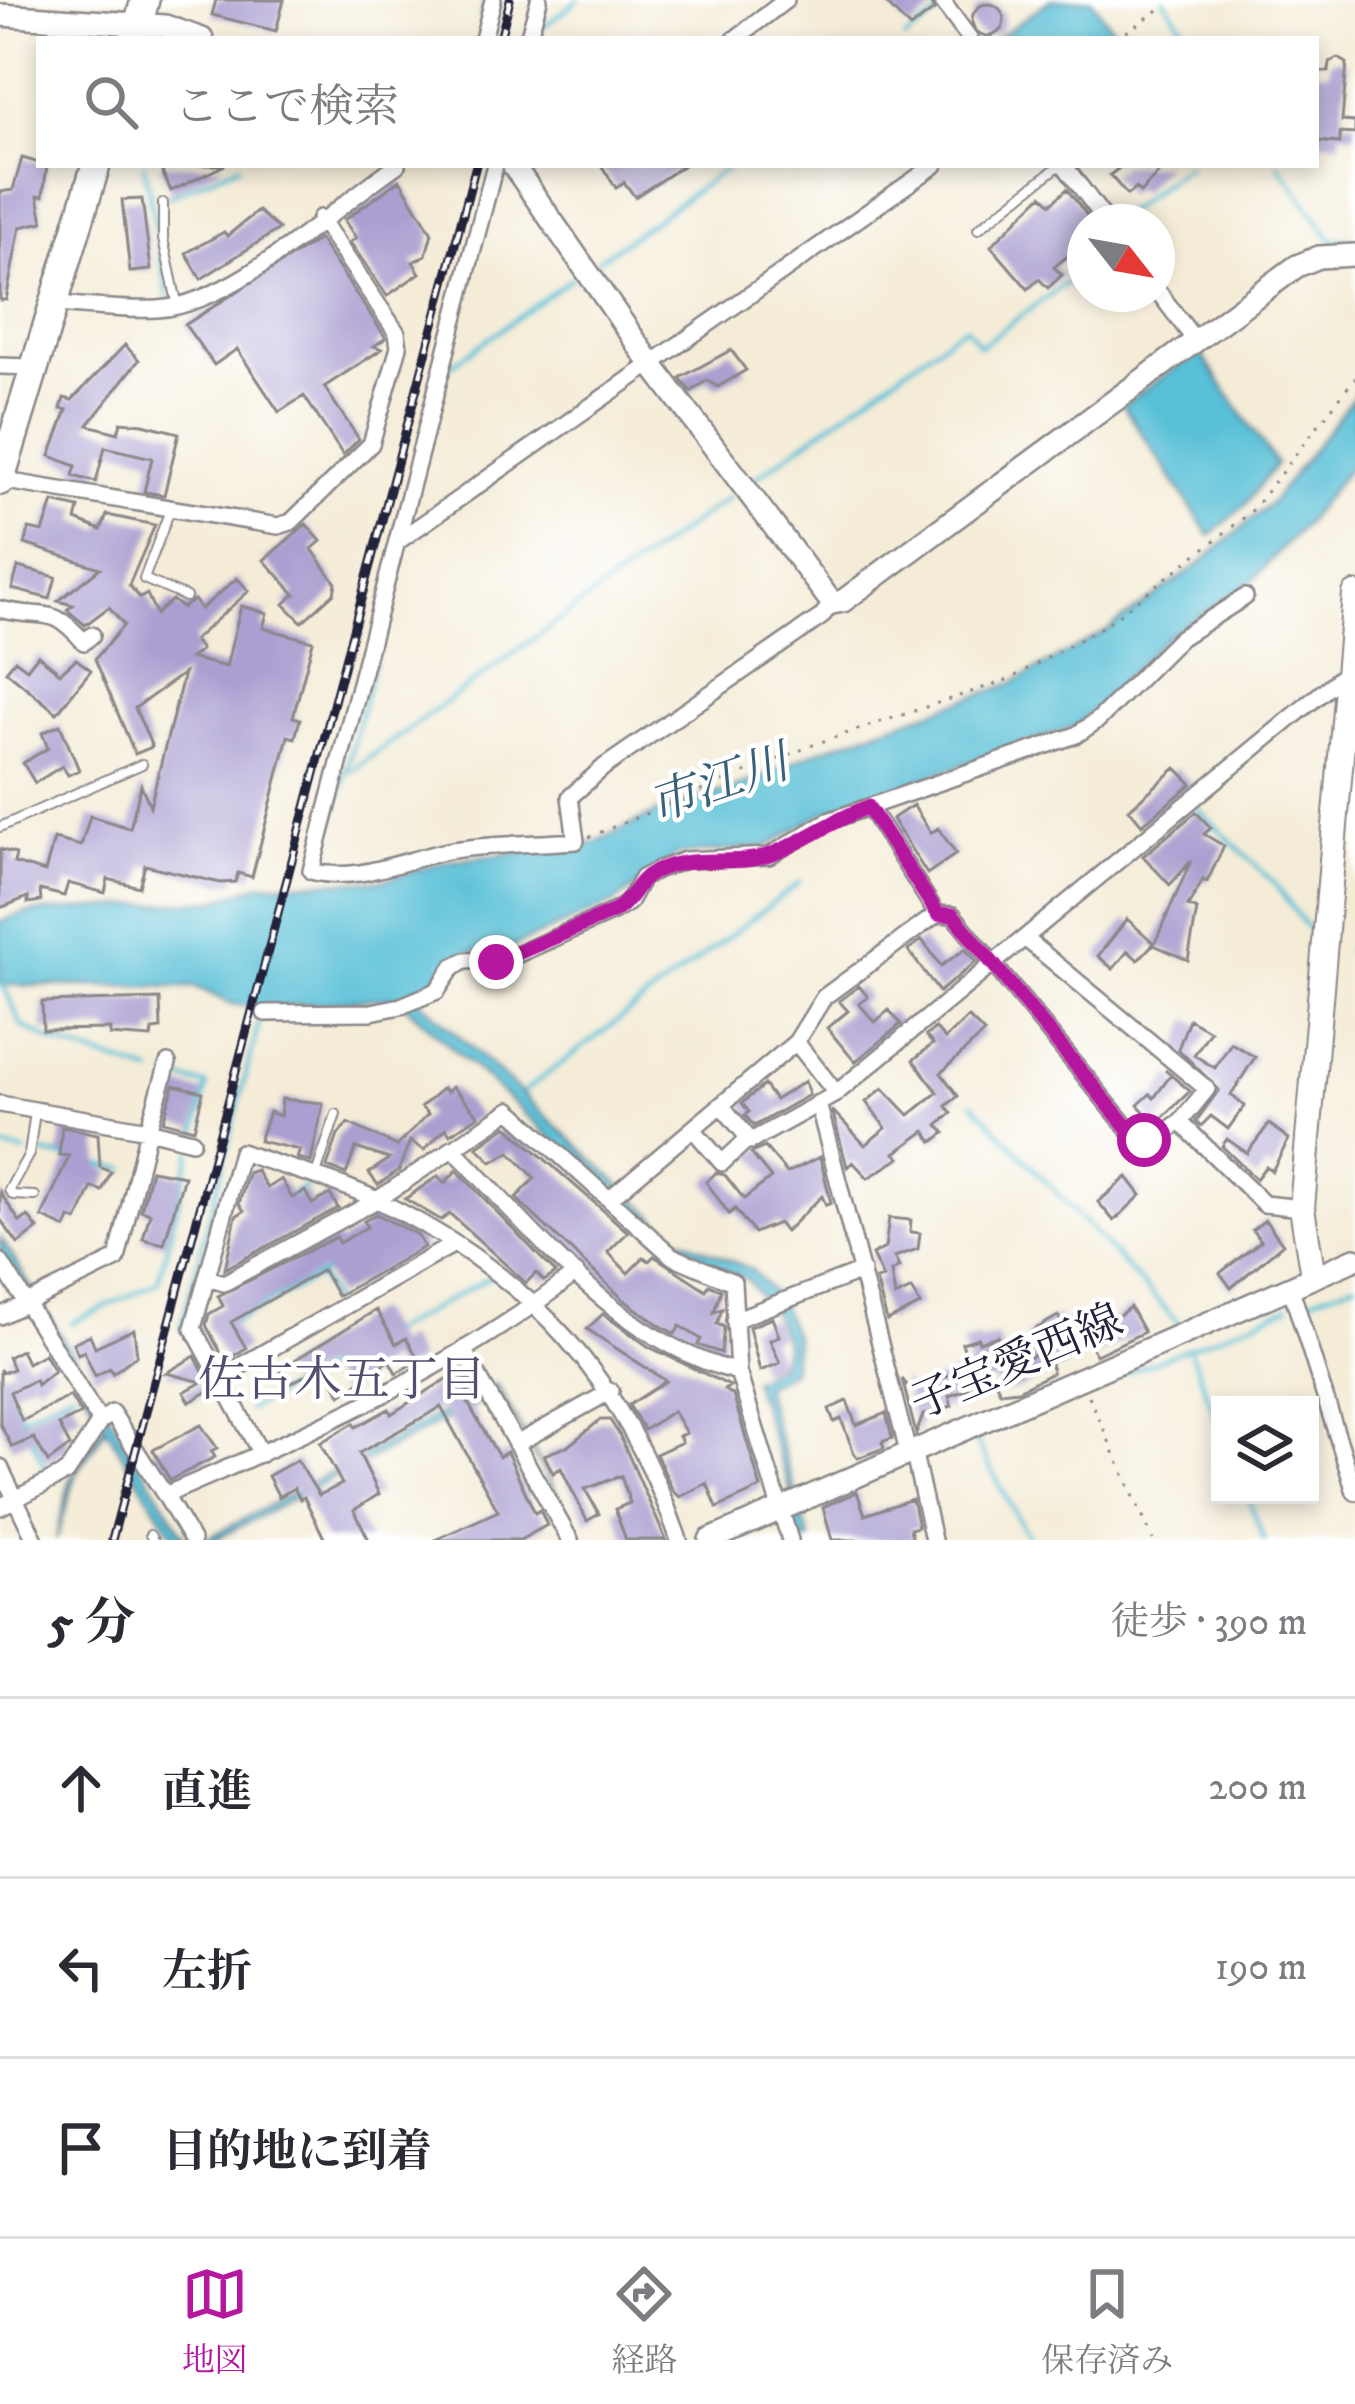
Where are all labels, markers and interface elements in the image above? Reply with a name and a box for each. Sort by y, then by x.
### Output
search box [36,36,1319,168]
icon: search [78,69,144,135]
text: ここで検索 [174,80,399,136]
north arrow [1067,204,1175,312]
water label: 市江川 [641,732,802,837]
route end [469,935,523,989]
route start [1117,1113,1171,1167]
street label: 子宝愛西線 [902,1293,1132,1433]
district label: 佐古木五丁目 [198,1351,486,1411]
map controls [1211,1396,1319,1504]
button: layers [1211,1396,1319,1504]
text: 5 分 [48,1592,135,1656]
text: 徒歩 · 390 m [1110,1598,1307,1647]
icon: ahead [48,1755,114,1821]
text: 200 m [1208,1763,1307,1812]
text: 直進 [162,1765,252,1821]
icon: left [48,1935,114,2001]
text: 190 m [1215,1943,1307,1992]
text: 左折 [162,1945,252,2001]
icon: arrive [48,2115,114,2181]
text: 目的地に到着 [162,2125,432,2181]
tab: 地図 [182,2261,248,2382]
tab: 経路 [611,2261,677,2382]
tab: 保存済み [1041,2261,1173,2382]

